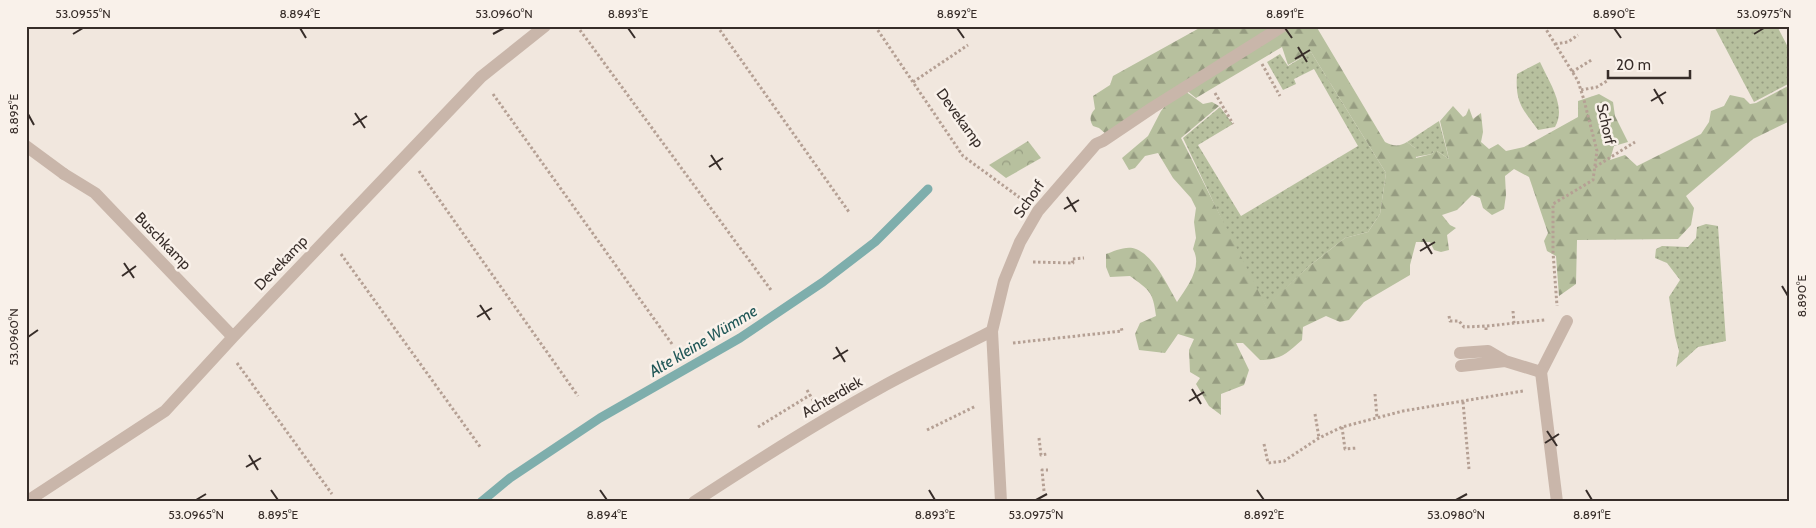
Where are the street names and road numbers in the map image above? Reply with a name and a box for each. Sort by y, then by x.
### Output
street label: Devekamp [933,85,987,151]
street label: Schorf [1593,102,1619,146]
street label: Schorf [1010,177,1048,221]
street label: Buschkamp [131,208,195,274]
street label: Devekamp [251,232,311,294]
street label: Achterdiek [798,372,866,422]

